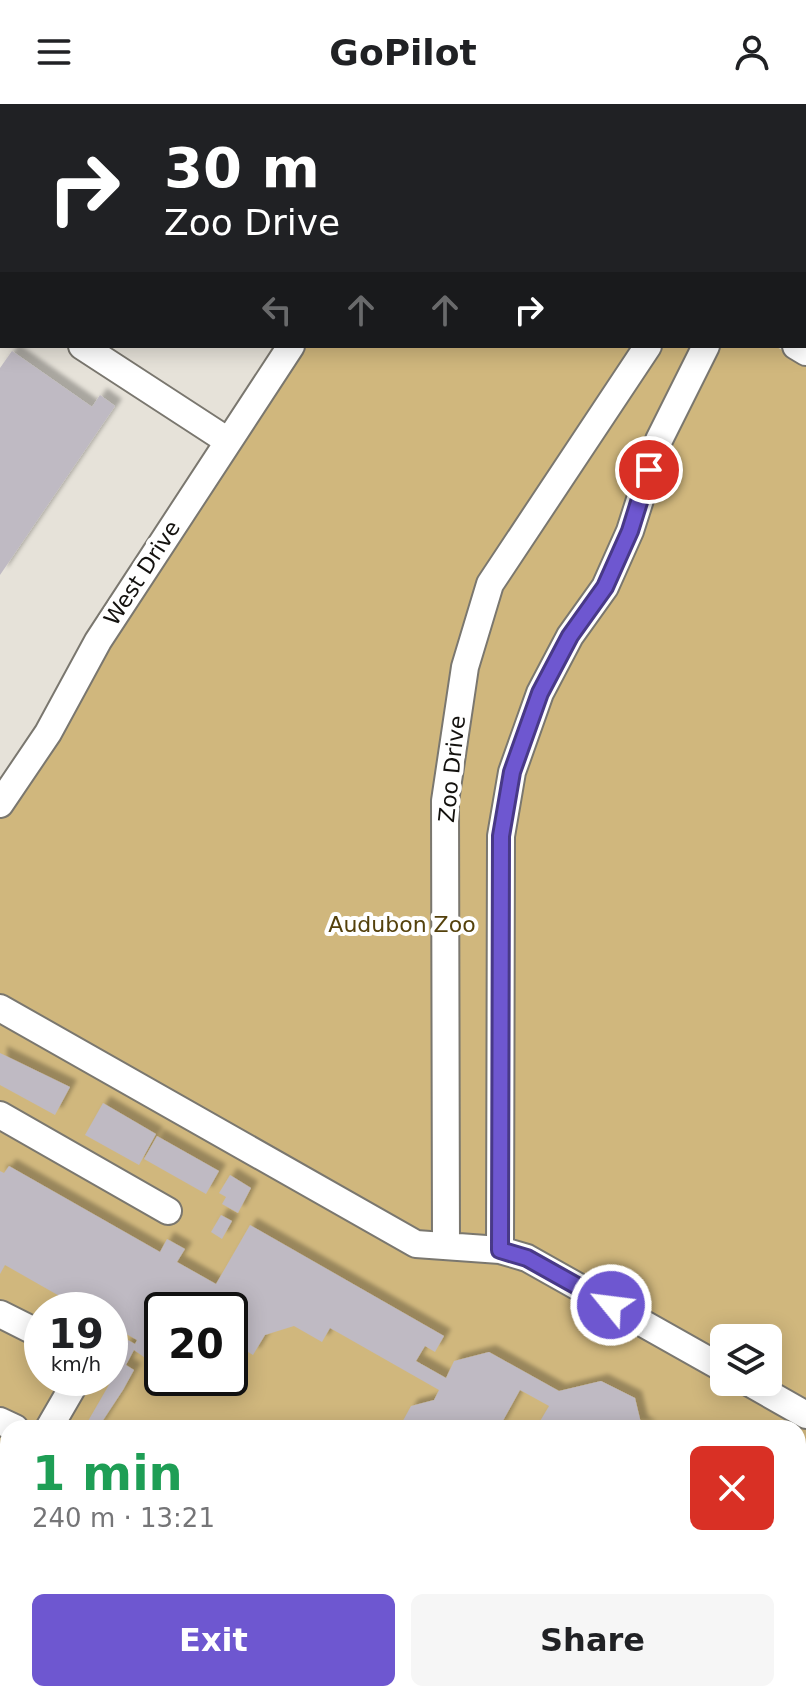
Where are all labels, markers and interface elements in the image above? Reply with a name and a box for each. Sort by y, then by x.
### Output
icon: menu [32,30,76,74]
icon: person [730,30,774,74]
text: GoPilot [329,32,477,73]
text: 30 m [164,135,320,200]
icon: right [32,136,136,240]
text: Zoo Drive [164,202,340,243]
icon: left [255,288,299,332]
icon: ahead [339,288,383,332]
icon: ahead [423,288,467,332]
icon: right [507,288,551,332]
pin [615,436,683,504]
icon: arrive [627,448,671,492]
street label: West Drive [99,516,185,630]
street label: Zoo Drive [434,714,470,824]
park label: Audubon Zoo [328,912,476,937]
position arrow [569,1263,653,1347]
speed limit sign: 20 [144,1292,248,1396]
text: 19 [48,1311,104,1357]
map controls [710,1324,782,1396]
button: layers [710,1324,782,1396]
text: km/h [51,1352,101,1376]
text: 1 min [32,1445,183,1501]
button: close [690,1446,774,1530]
text: 240 m · 13:21 [32,1503,215,1533]
button: Exit [32,1594,395,1686]
button: Share [411,1594,774,1686]

